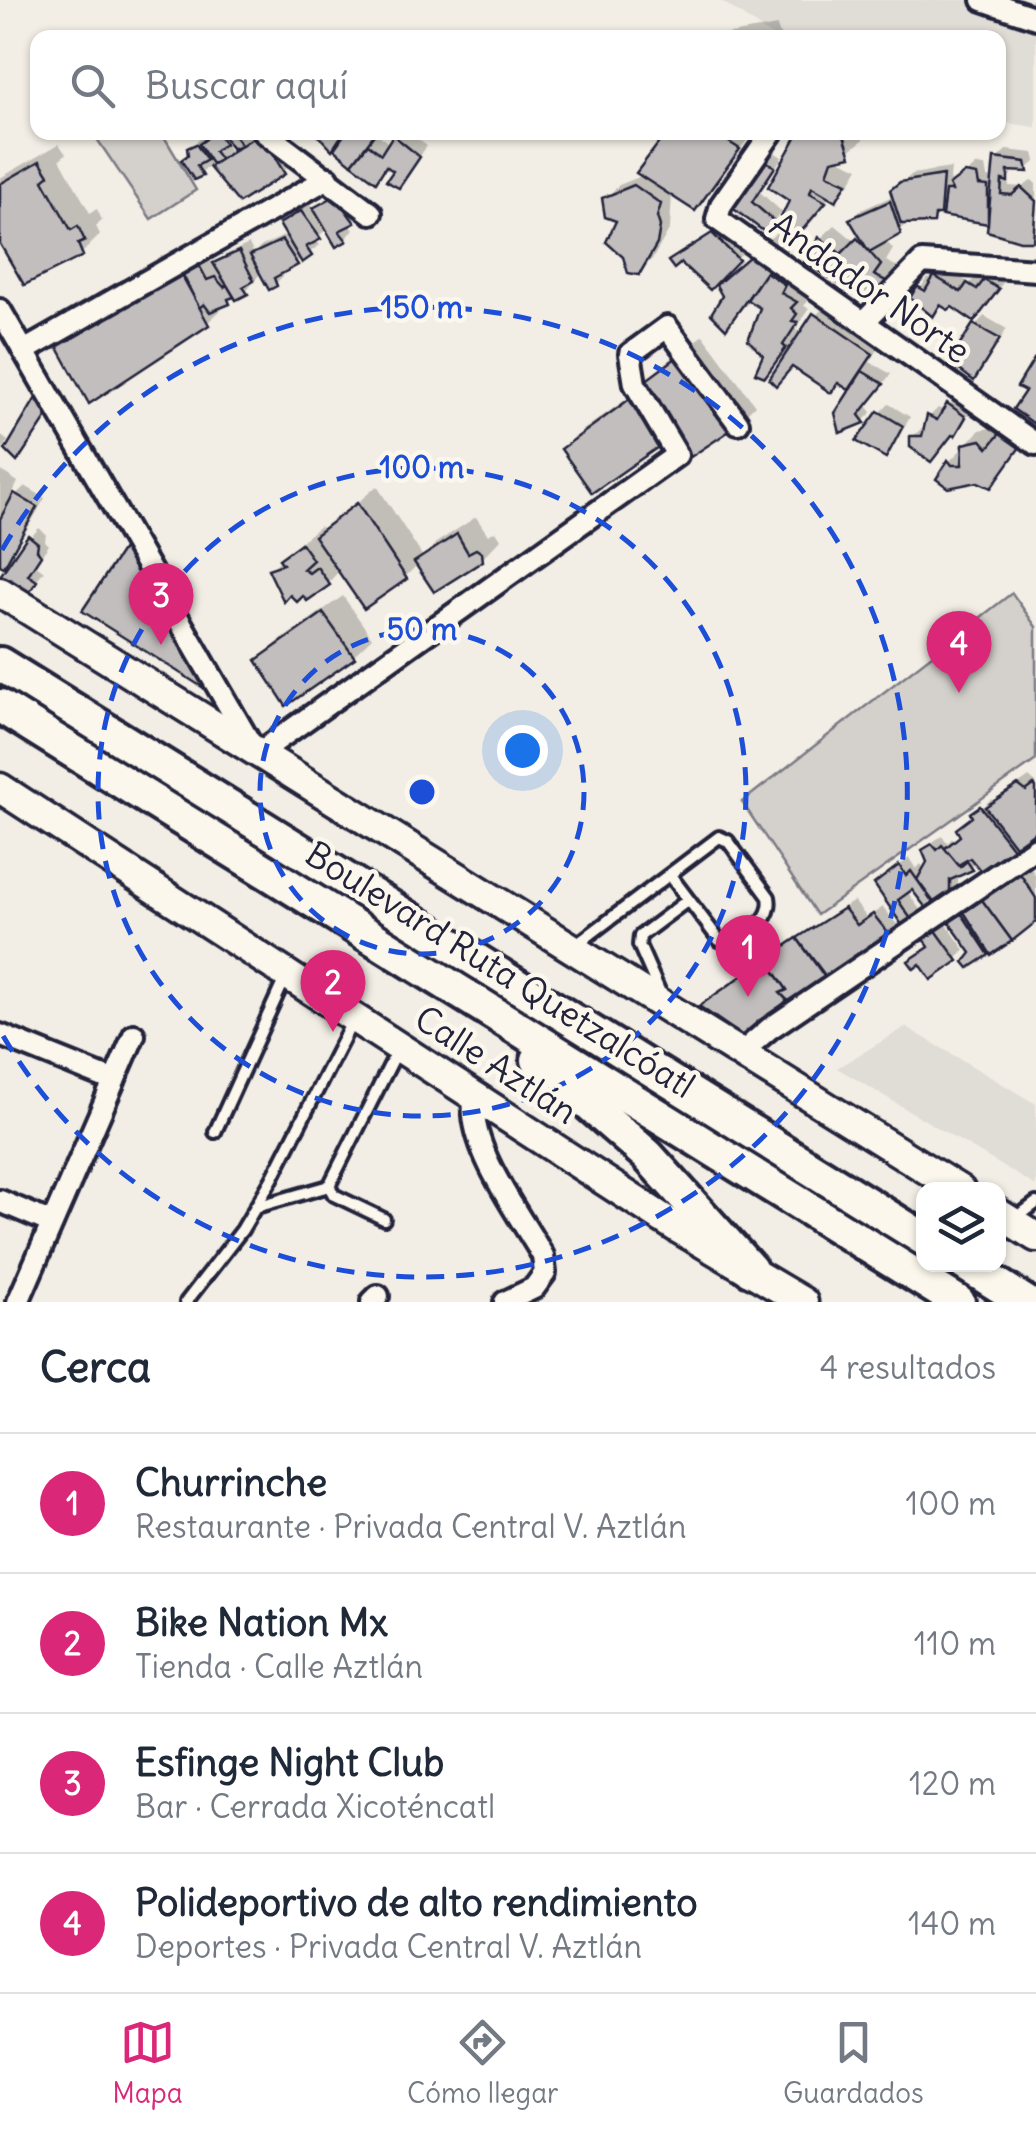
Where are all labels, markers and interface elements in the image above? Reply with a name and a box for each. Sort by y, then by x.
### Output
search box [30,30,1006,140]
icon: search [65,58,120,113]
text: Buscar aquí [145,62,348,109]
street label: Andador Norte [762,202,979,372]
text: 150 m [381,288,463,326]
text: 100 m [380,448,464,486]
pin: 3 [128,562,194,645]
text: 50 m [387,610,457,648]
pin: 4 [926,610,992,693]
your location [497,725,548,776]
centre of rings [404,774,440,810]
street label: Boulevard Ruta Quetzalcóatl [298,831,703,1107]
pin: 1 [716,914,780,997]
pin: 2 [300,950,366,1032]
street label: Calle Aztlán [407,995,586,1133]
map controls [916,1182,1006,1272]
button: layers [916,1182,1006,1272]
text: Cerca [40,1341,151,1393]
text: 4 resultados [820,1347,996,1388]
text: Churrinche [135,1459,327,1506]
text: 1 [66,1483,79,1524]
text: 100 m [906,1483,996,1524]
text: Restaurante · Privada Central V. Aztlán [135,1506,687,1547]
text: Bike Nation Mx [135,1599,388,1646]
text: 2 [64,1623,81,1664]
text: 110 m [914,1623,996,1664]
text: Tienda · Calle Aztlán [135,1646,423,1687]
text: Esfinge Night Club [135,1739,444,1786]
text: 3 [63,1763,82,1804]
text: 120 m [909,1763,996,1804]
text: Bar · Cerrada Xicoténcatl [135,1786,495,1827]
text: Polideportivo de alto rendimiento [135,1879,698,1926]
text: 4 [63,1903,82,1944]
text: 140 m [908,1903,996,1944]
text: Deportes · Privada Central V. Aztlán [135,1926,642,1967]
tab: Mapa [112,2015,183,2111]
tab: Cómo llegar [407,2015,559,2111]
tab: Guardados [783,2015,924,2111]

